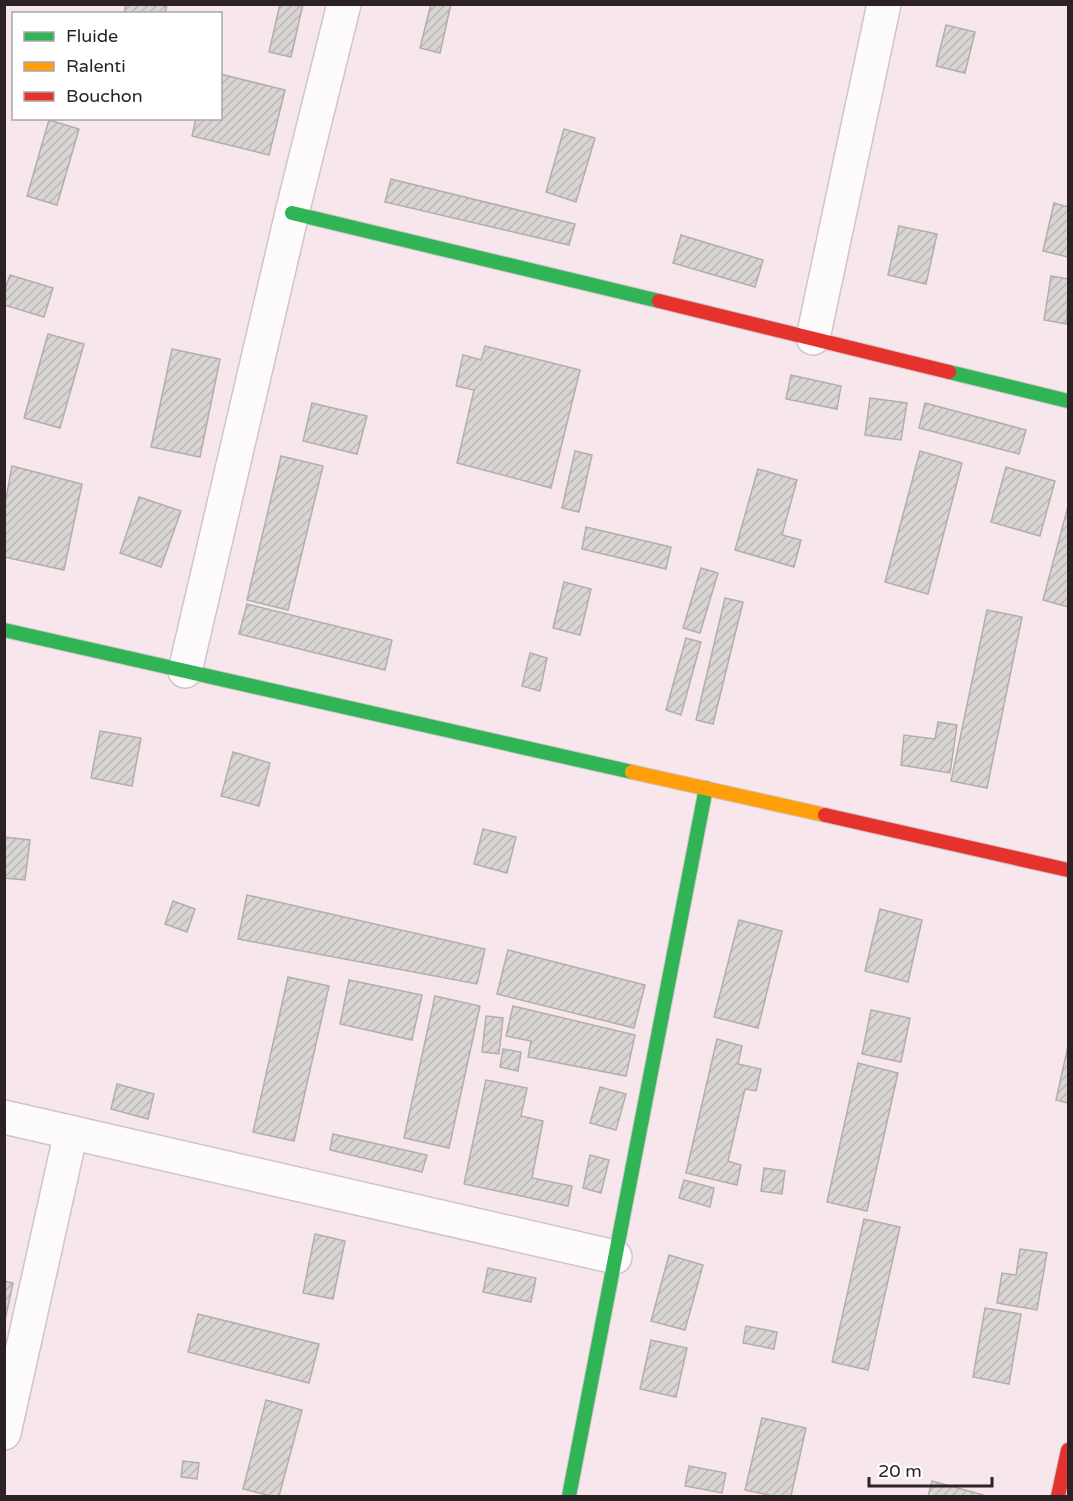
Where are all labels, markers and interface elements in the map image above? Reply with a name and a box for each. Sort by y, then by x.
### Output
legend [12,12,222,120]
text: Fluide [66,25,118,47]
text: Ralenti [66,55,126,77]
text: Bouchon [66,85,143,107]
scale bar [869,1450,992,1488]
text: 20 m [878,1460,922,1482]

